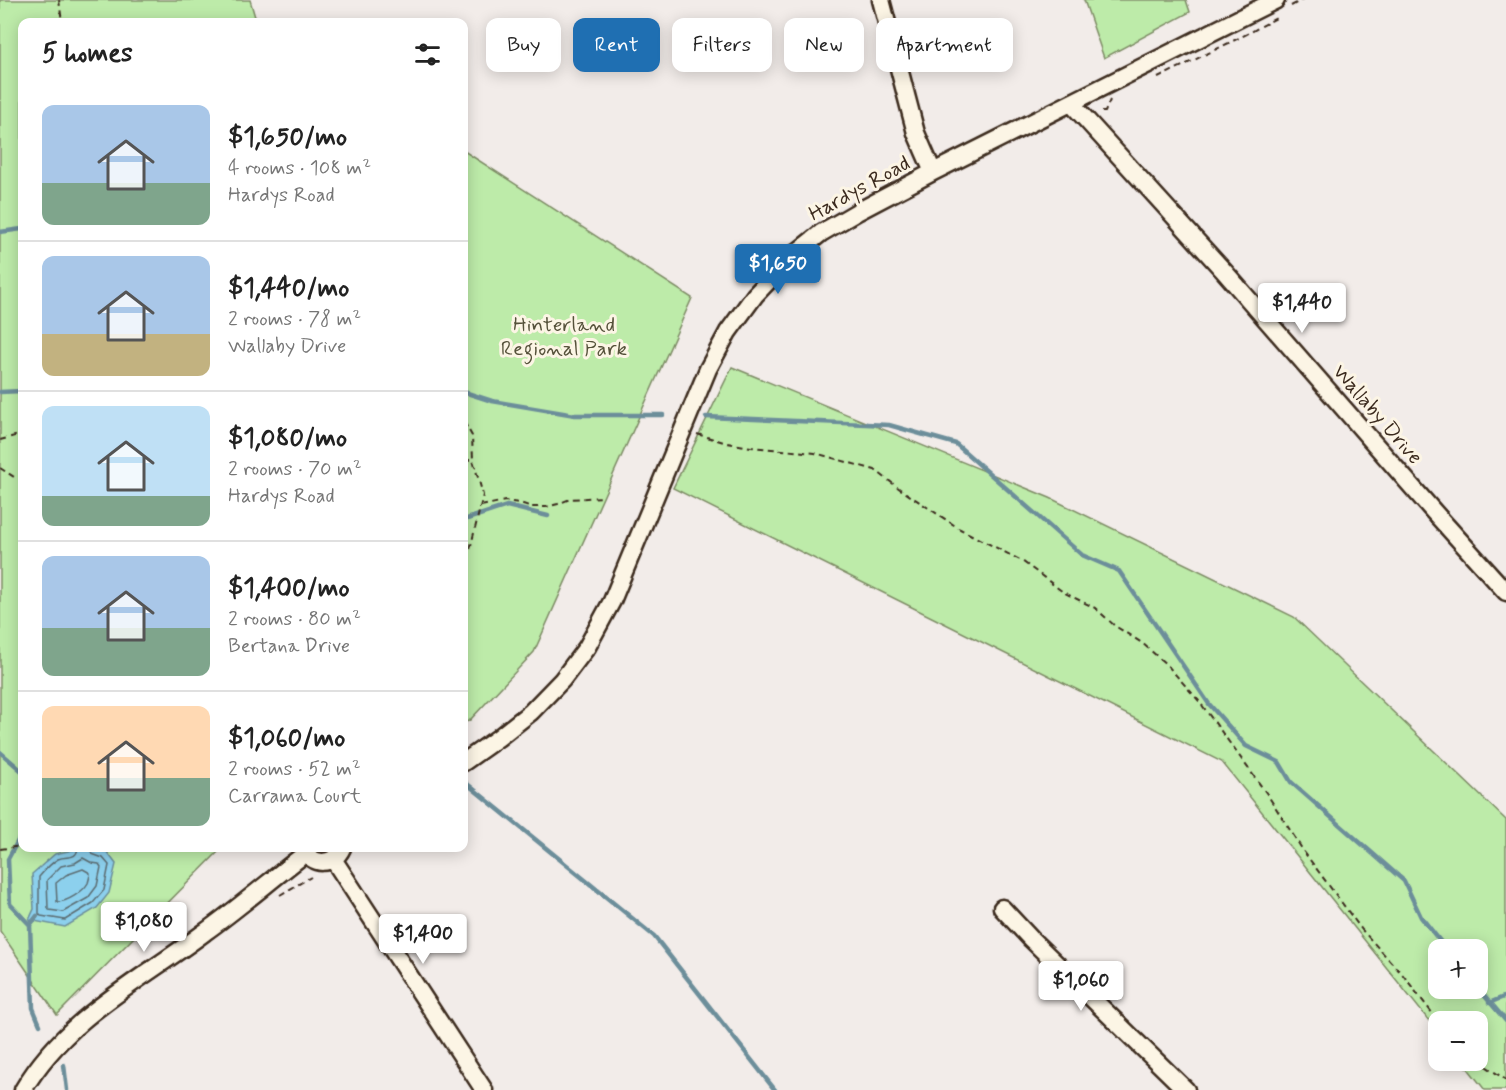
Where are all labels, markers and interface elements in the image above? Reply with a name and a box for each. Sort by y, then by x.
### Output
chip: Buy [486,18,561,72]
chip: Rent [573,18,660,72]
chip: Filters [672,18,772,72]
chip: New [784,18,864,72]
chip: Apartment [876,18,1013,72]
text: 5 homes [42,37,133,71]
icon: filters [411,38,444,71]
text: $1,650/mo [228,121,347,155]
icon: home [90,129,162,201]
street label: Hardys Road [804,149,915,228]
text: 4 rooms · 108 m² [228,155,371,182]
text: Hardys Road [228,182,335,209]
pin: $1,650 [729,244,827,295]
text: $1,650 [749,250,807,277]
text: $1,440/mo [228,272,349,306]
icon: home [90,280,162,352]
pin: $1,440 [1253,283,1351,334]
text: $1,440 [1272,289,1332,316]
text: 2 rooms · 78 m² [228,306,361,333]
park label: Hinterland Regional Park [501,311,628,365]
text: Wallaby Drive [228,333,346,360]
street label: Wallaby Drive [1326,359,1429,471]
text: $1,080/mo [228,422,347,456]
icon: home [90,430,162,502]
text: 2 rooms · 70 m² [228,456,362,483]
text: Hardys Road [228,483,335,510]
text: $1,400/mo [228,572,350,606]
icon: home [90,580,162,652]
text: 2 rooms · 80 m² [228,606,361,633]
text: Bertana Drive [228,633,350,660]
text: $1,060/mo [228,722,345,756]
icon: home [90,730,162,802]
text: 2 rooms · 52 m² [228,756,361,783]
text: Carrama Court [228,783,362,810]
pin: $1,080 [95,902,193,953]
text: $1,080 [115,908,173,935]
pin: $1,400 [374,914,472,965]
text: $1,400 [393,920,453,947]
map controls [1428,939,1488,1071]
button: + [1428,939,1488,999]
pin: $1,060 [1032,961,1130,1012]
text: $1,060 [1052,967,1110,994]
button: − [1428,1011,1488,1071]

